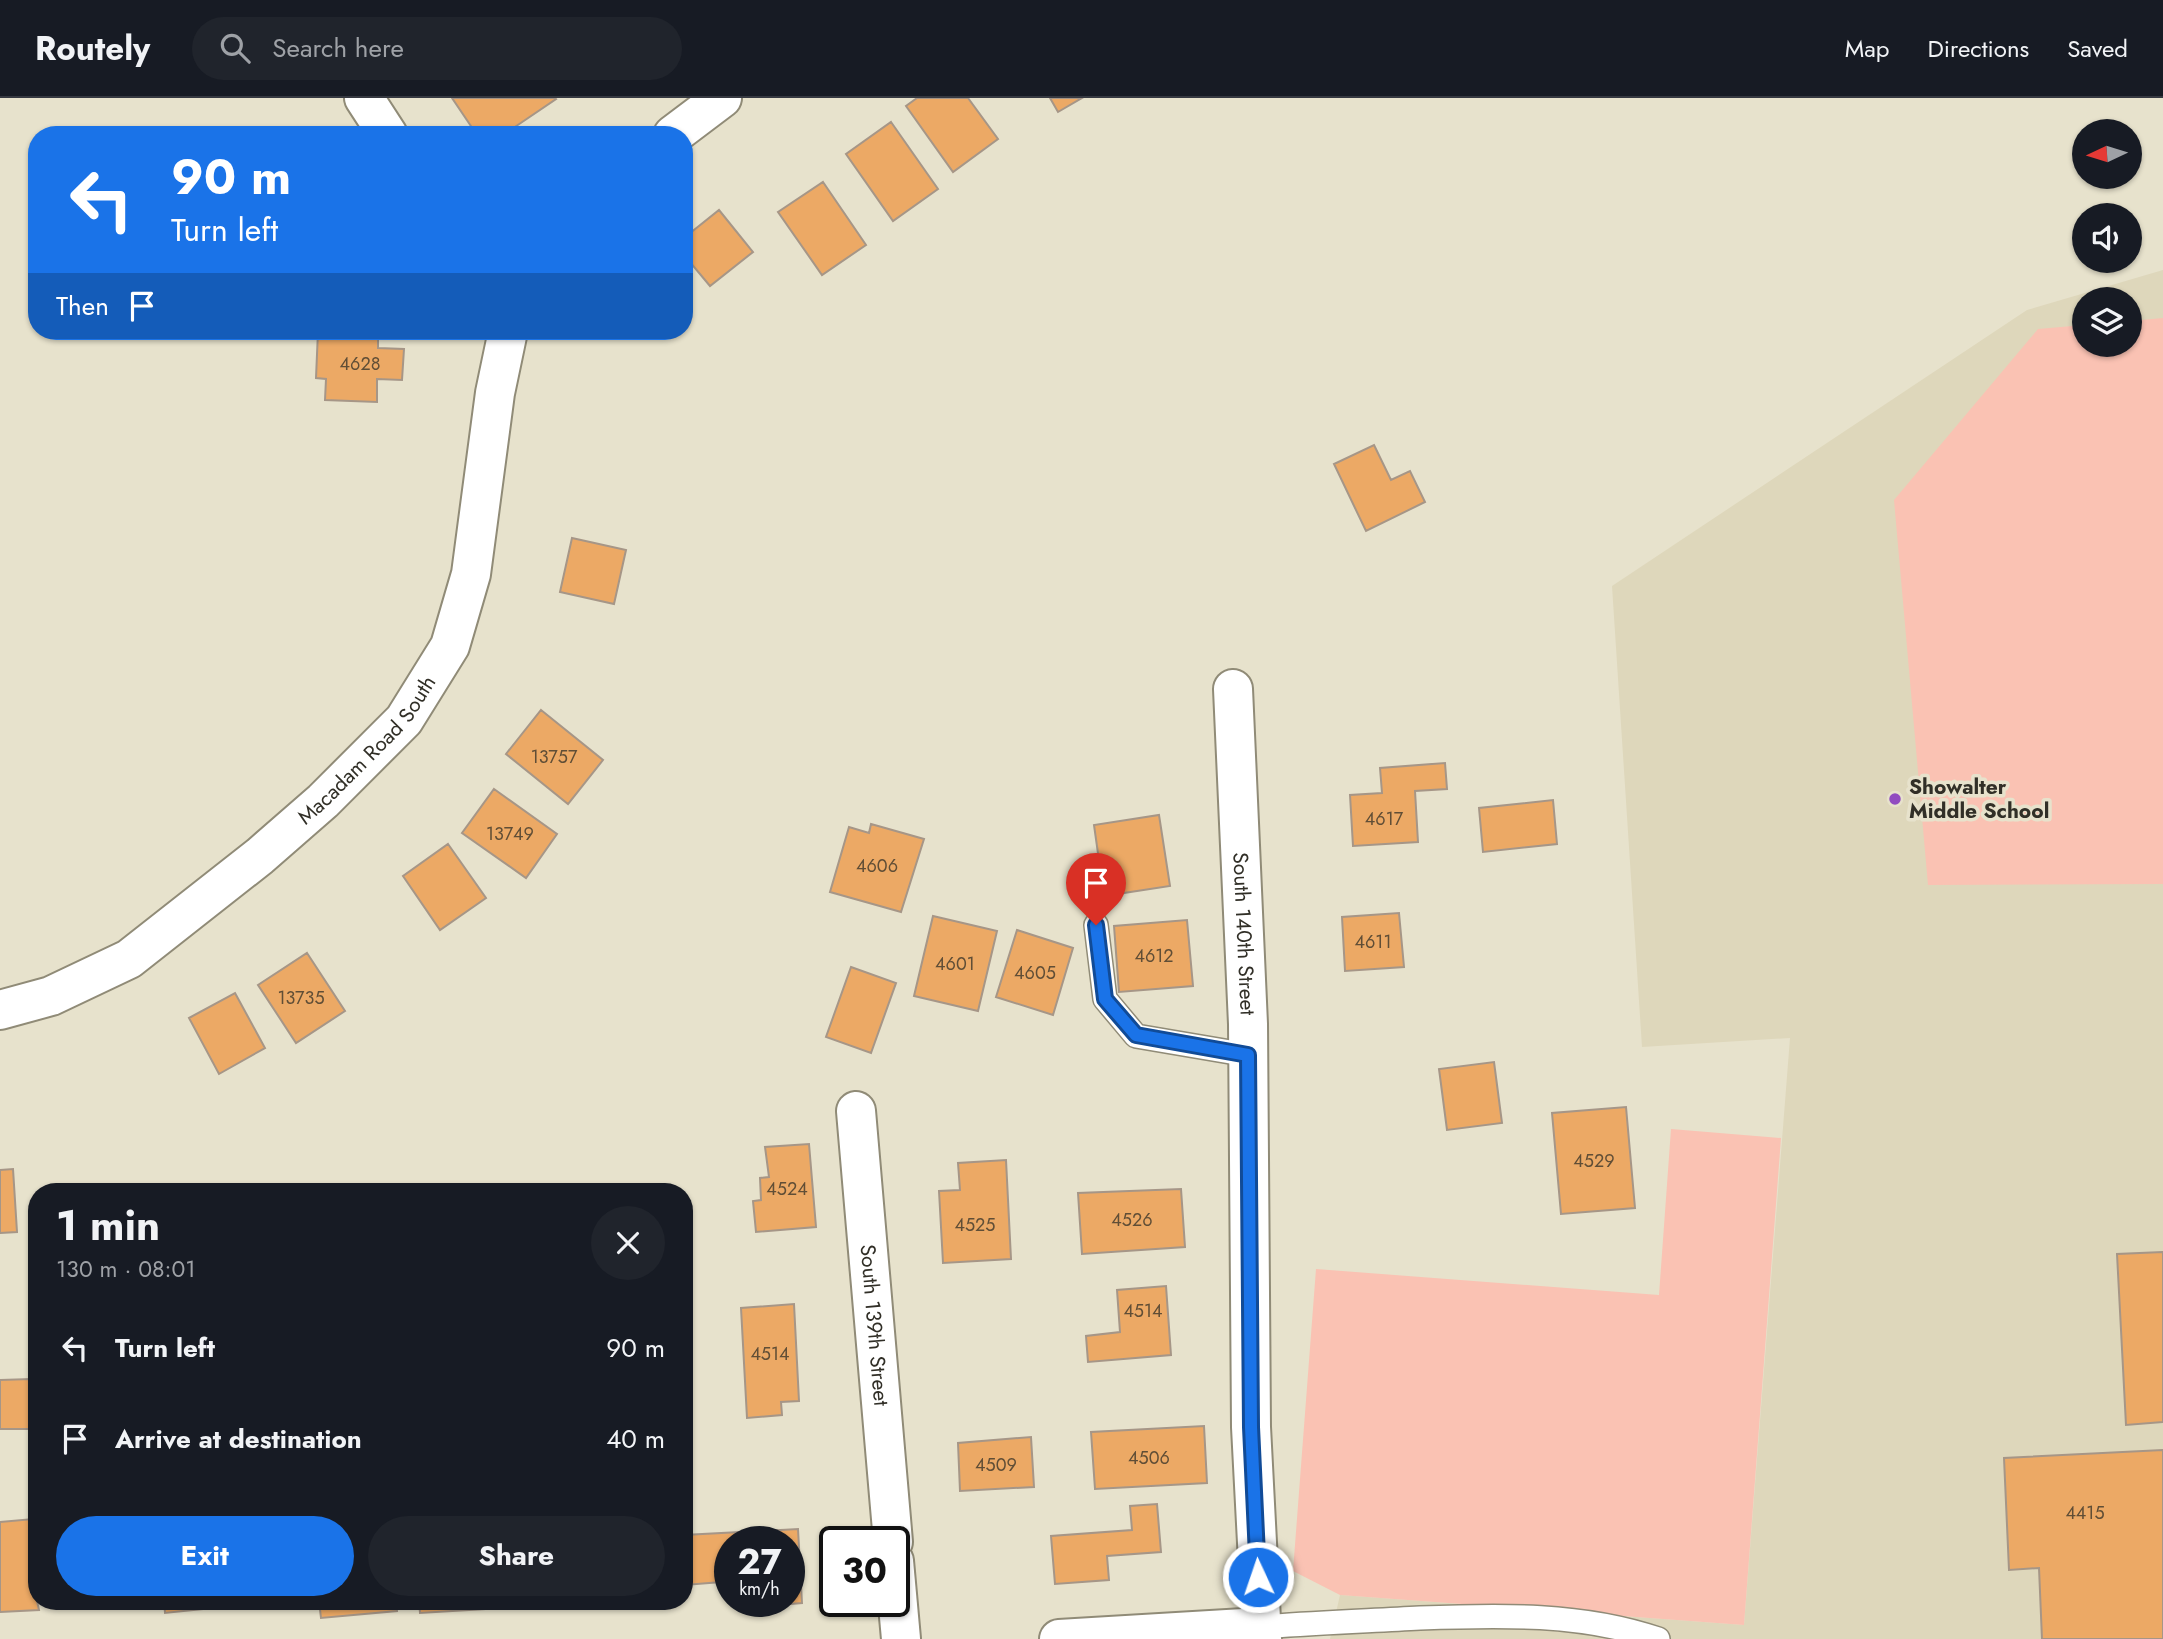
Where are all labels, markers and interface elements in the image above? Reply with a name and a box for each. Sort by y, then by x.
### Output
search box [192,17,682,80]
text: Routely [35,25,150,72]
icon: search [216,29,254,67]
text: Search here [272,29,404,67]
text: Map [1845,31,1890,66]
text: Directions [1928,31,2029,66]
text: Saved [2067,31,2128,66]
north arrow [2072,119,2142,189]
map controls [2072,119,2142,357]
text: 90 m [171,142,291,212]
icon: left [56,154,147,245]
button: sound [2072,203,2142,273]
text: Turn left [171,207,278,253]
text: Then [56,287,109,325]
icon: arrive [123,287,161,325]
button: layers [2072,287,2142,357]
house number: 4628 [340,351,380,377]
street label: Macadam Road South [291,670,443,832]
house number: 13757 [531,744,578,770]
place label: Showalter Middle School [1909,772,2049,826]
marker: Showalter Middle School [1887,791,1903,807]
house number: 4617 [1365,806,1404,832]
house number: 13749 [486,821,534,847]
street label: South 140th Street [1225,852,1263,1016]
house number: 4606 [856,853,898,879]
pin [1066,853,1126,925]
icon: arrive [1077,864,1115,902]
house number: 4611 [1354,929,1392,955]
house number: 4612 [1134,943,1174,969]
house number: 4601 [935,951,975,977]
house number: 4605 [1014,960,1056,986]
house number: 13735 [277,985,325,1011]
house number: 4529 [1573,1148,1615,1174]
house number: 4524 [766,1176,808,1202]
text: 1 min [56,1195,160,1256]
button: close [591,1206,665,1280]
house number: 4526 [1111,1207,1153,1233]
house number: 4525 [954,1212,996,1238]
street label: South 139th Street [853,1243,896,1407]
text: 130 m · 08:01 [56,1252,196,1286]
house number: 4514 [1123,1298,1163,1324]
icon: left [56,1329,94,1367]
text: Turn left [115,1329,215,1367]
text: 90 m [606,1329,665,1367]
house number: 4514 [750,1341,790,1367]
icon: arrive [56,1420,94,1458]
text: Arrive at destination [115,1420,362,1458]
text: 40 m [606,1420,665,1458]
house number: 4506 [1128,1445,1170,1471]
house number: 4509 [975,1452,1017,1478]
house number: 4415 [2065,1500,2105,1526]
button: Exit [56,1516,354,1596]
button: Share [368,1516,665,1596]
speed limit sign: 30 [819,1526,910,1617]
text: 27 [737,1537,782,1587]
position arrow [1221,1540,1295,1614]
text: km/h [739,1576,780,1602]

